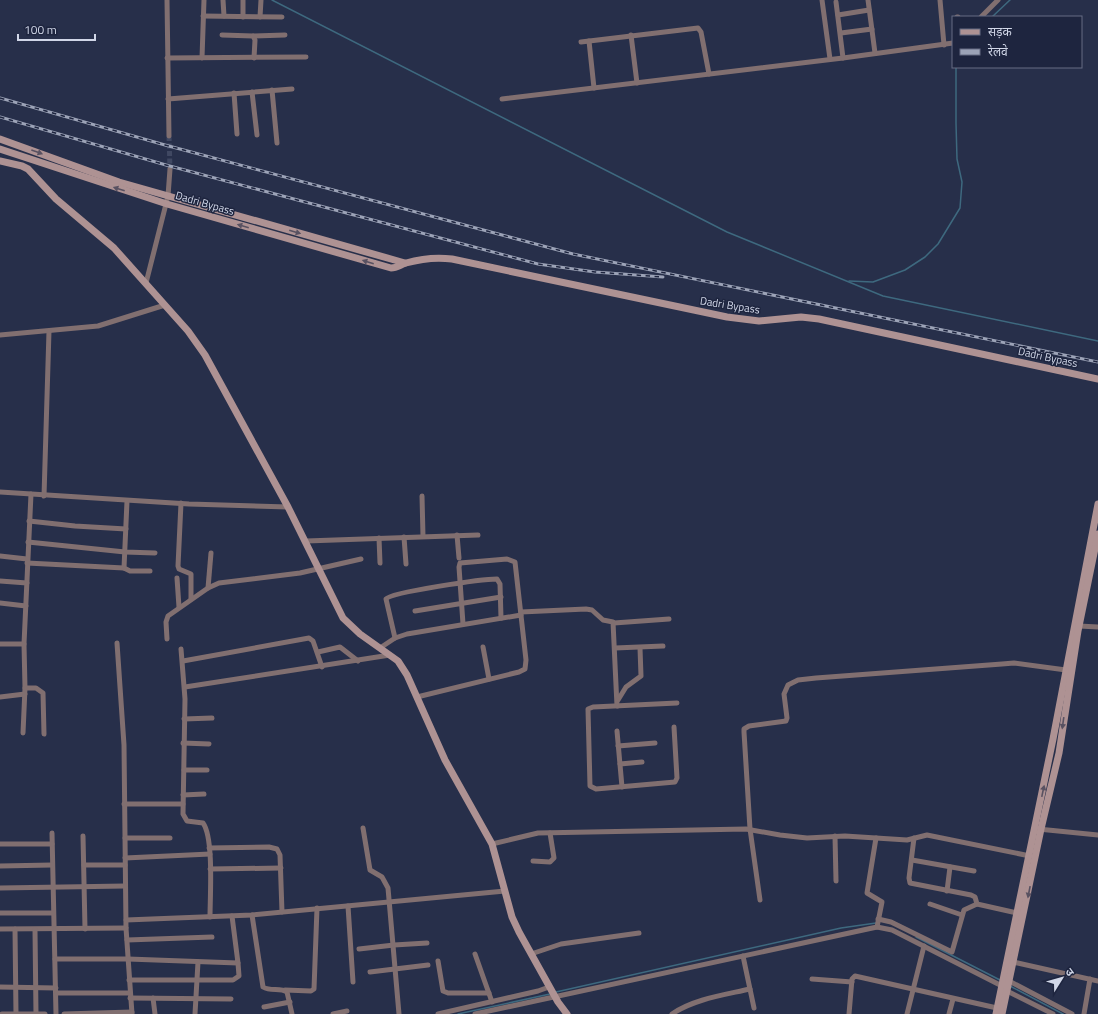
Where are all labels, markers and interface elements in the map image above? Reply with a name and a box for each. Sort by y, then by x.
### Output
scale bar [18,16,95,42]
legend [952,16,1082,68]
text: 100 m [24,20,57,39]
text: सड़क [988,22,1013,41]
text: रेलवे [988,42,1008,61]
one-way arrow [31,150,43,156]
one-way arrow [112,186,124,192]
street label: Dadri Bypass [174,187,236,219]
one-way arrow [237,223,249,229]
one-way arrow [289,229,301,235]
one-way arrow [362,259,374,265]
street label: Dadri Bypass [699,292,761,318]
street label: Dadri Bypass [1017,343,1079,371]
one-way arrow [1060,717,1066,729]
one-way arrow [1040,785,1046,798]
one-way arrow [1025,886,1031,898]
north arrow [1042,958,1082,998]
text: उ [1062,965,1079,980]

